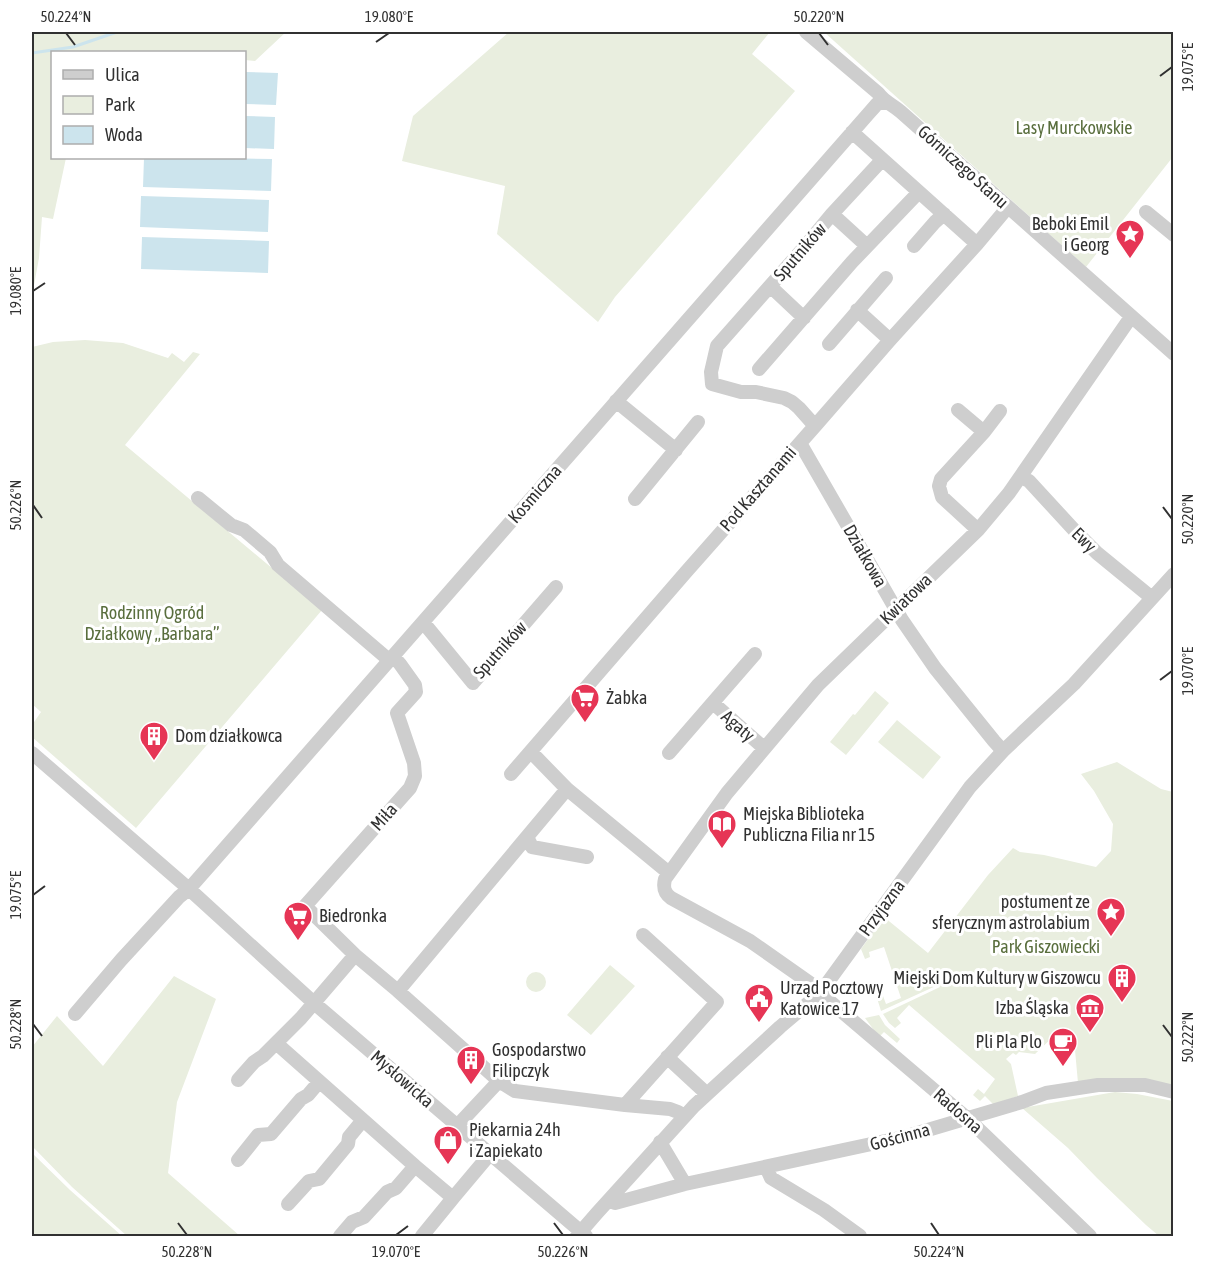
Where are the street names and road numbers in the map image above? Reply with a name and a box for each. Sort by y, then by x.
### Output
street label: Górniczego Stanu [914,121,1013,213]
street label: Sputników [769,218,830,285]
street label: Pod Kasztanami [715,442,800,535]
street label: Kosmiczna [504,460,566,527]
street label: Działkowa [839,521,892,591]
street label: Ewy [1068,523,1101,556]
street label: Kwiatowa [875,569,936,628]
street label: Sputników [469,617,531,682]
street label: Agaty [717,706,759,746]
street label: Miła [366,799,401,835]
street label: Przyjazna [854,876,909,940]
street label: Mysłowicka [367,1046,438,1112]
street label: Radosna [930,1084,987,1138]
street label: Gościnna [868,1118,932,1155]

